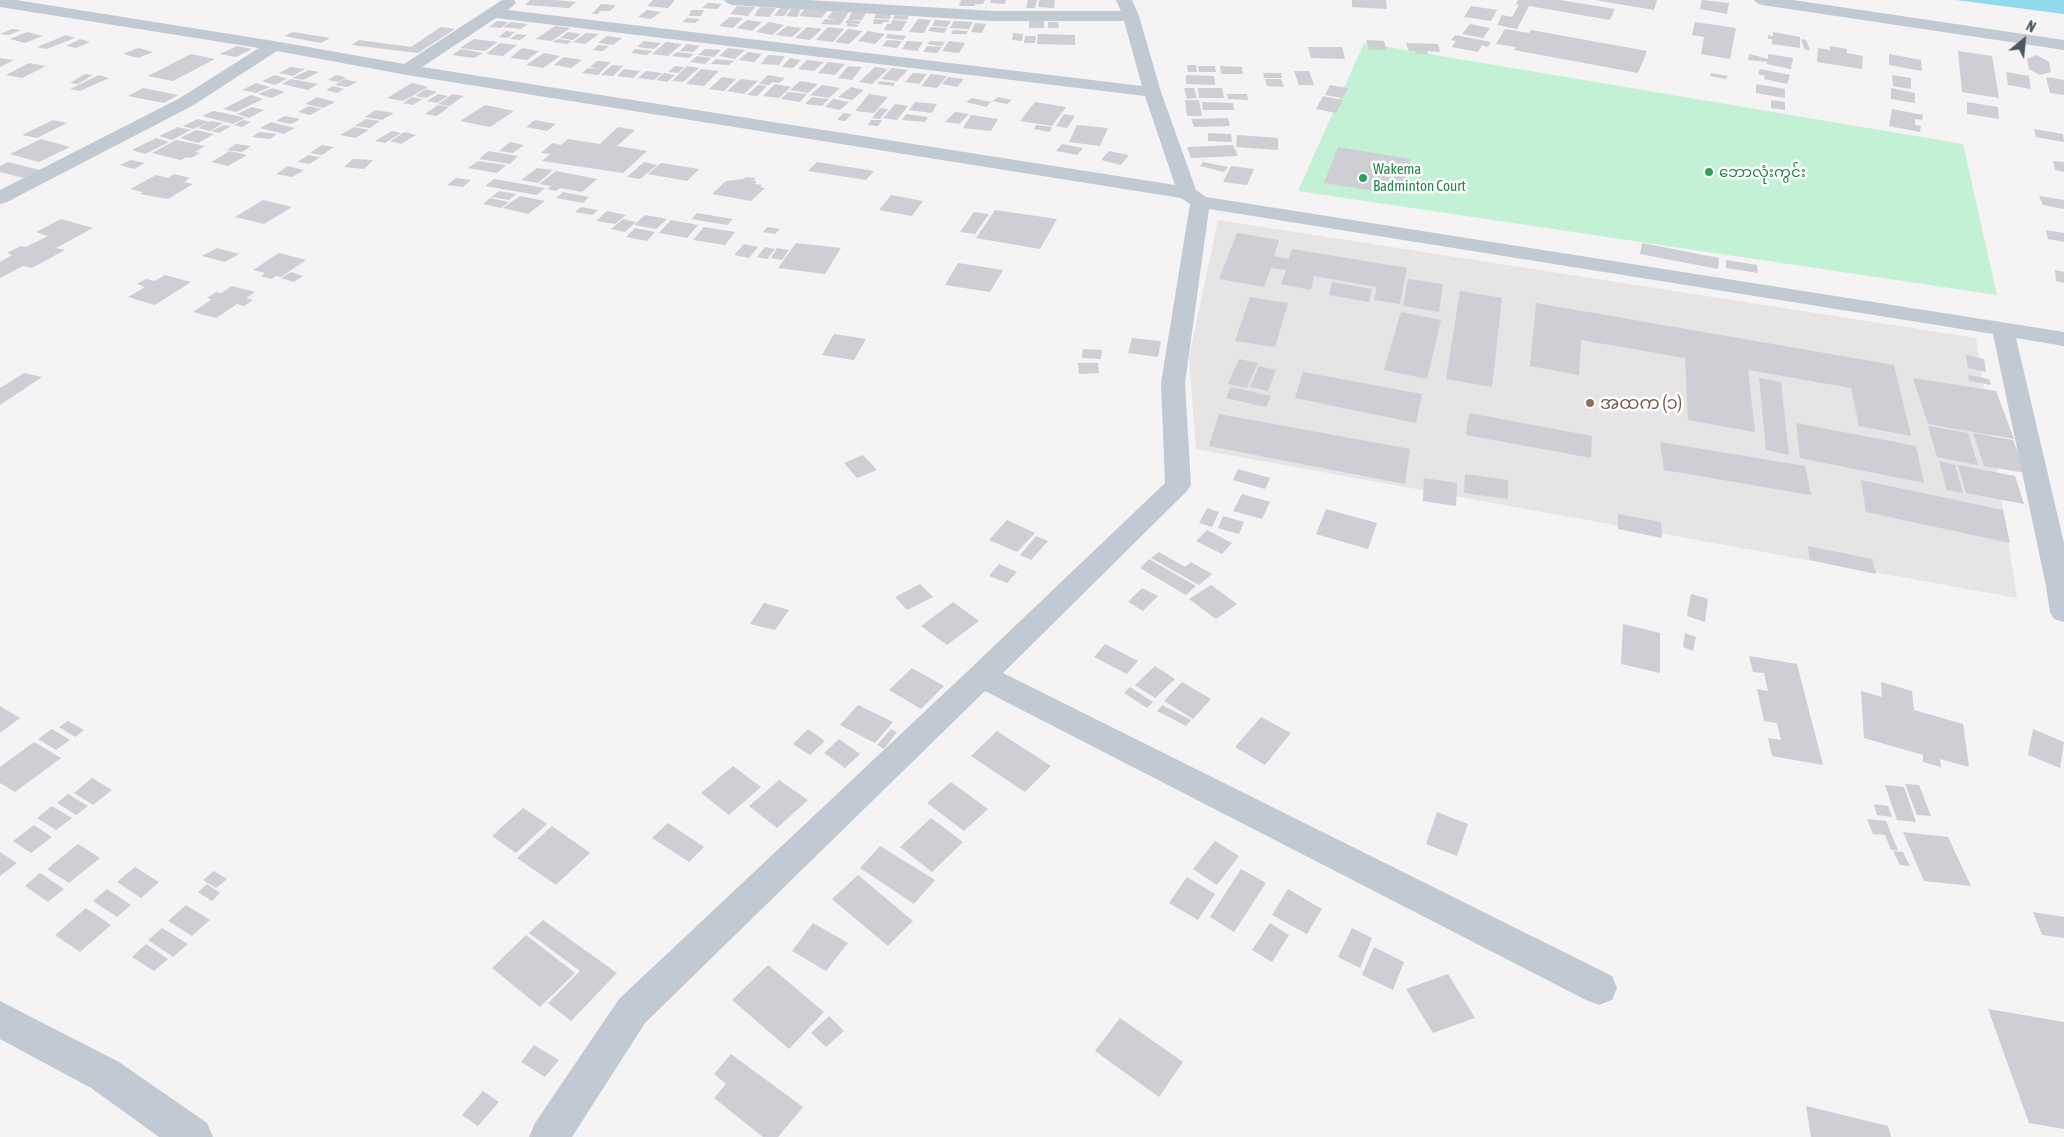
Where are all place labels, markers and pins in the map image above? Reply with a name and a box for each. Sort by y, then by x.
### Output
place label: Wakema Badminton Court [1373,160,1466,195]
place label: ဘောလုံးကွင်း [1719,163,1806,181]
marker: ဘောလုံးကွင်း [1703,166,1715,178]
marker: Wakema Badminton Court [1357,172,1369,184]
place label: အထက (၁) [1600,392,1682,414]
marker: အထက (၁) [1584,397,1596,409]

